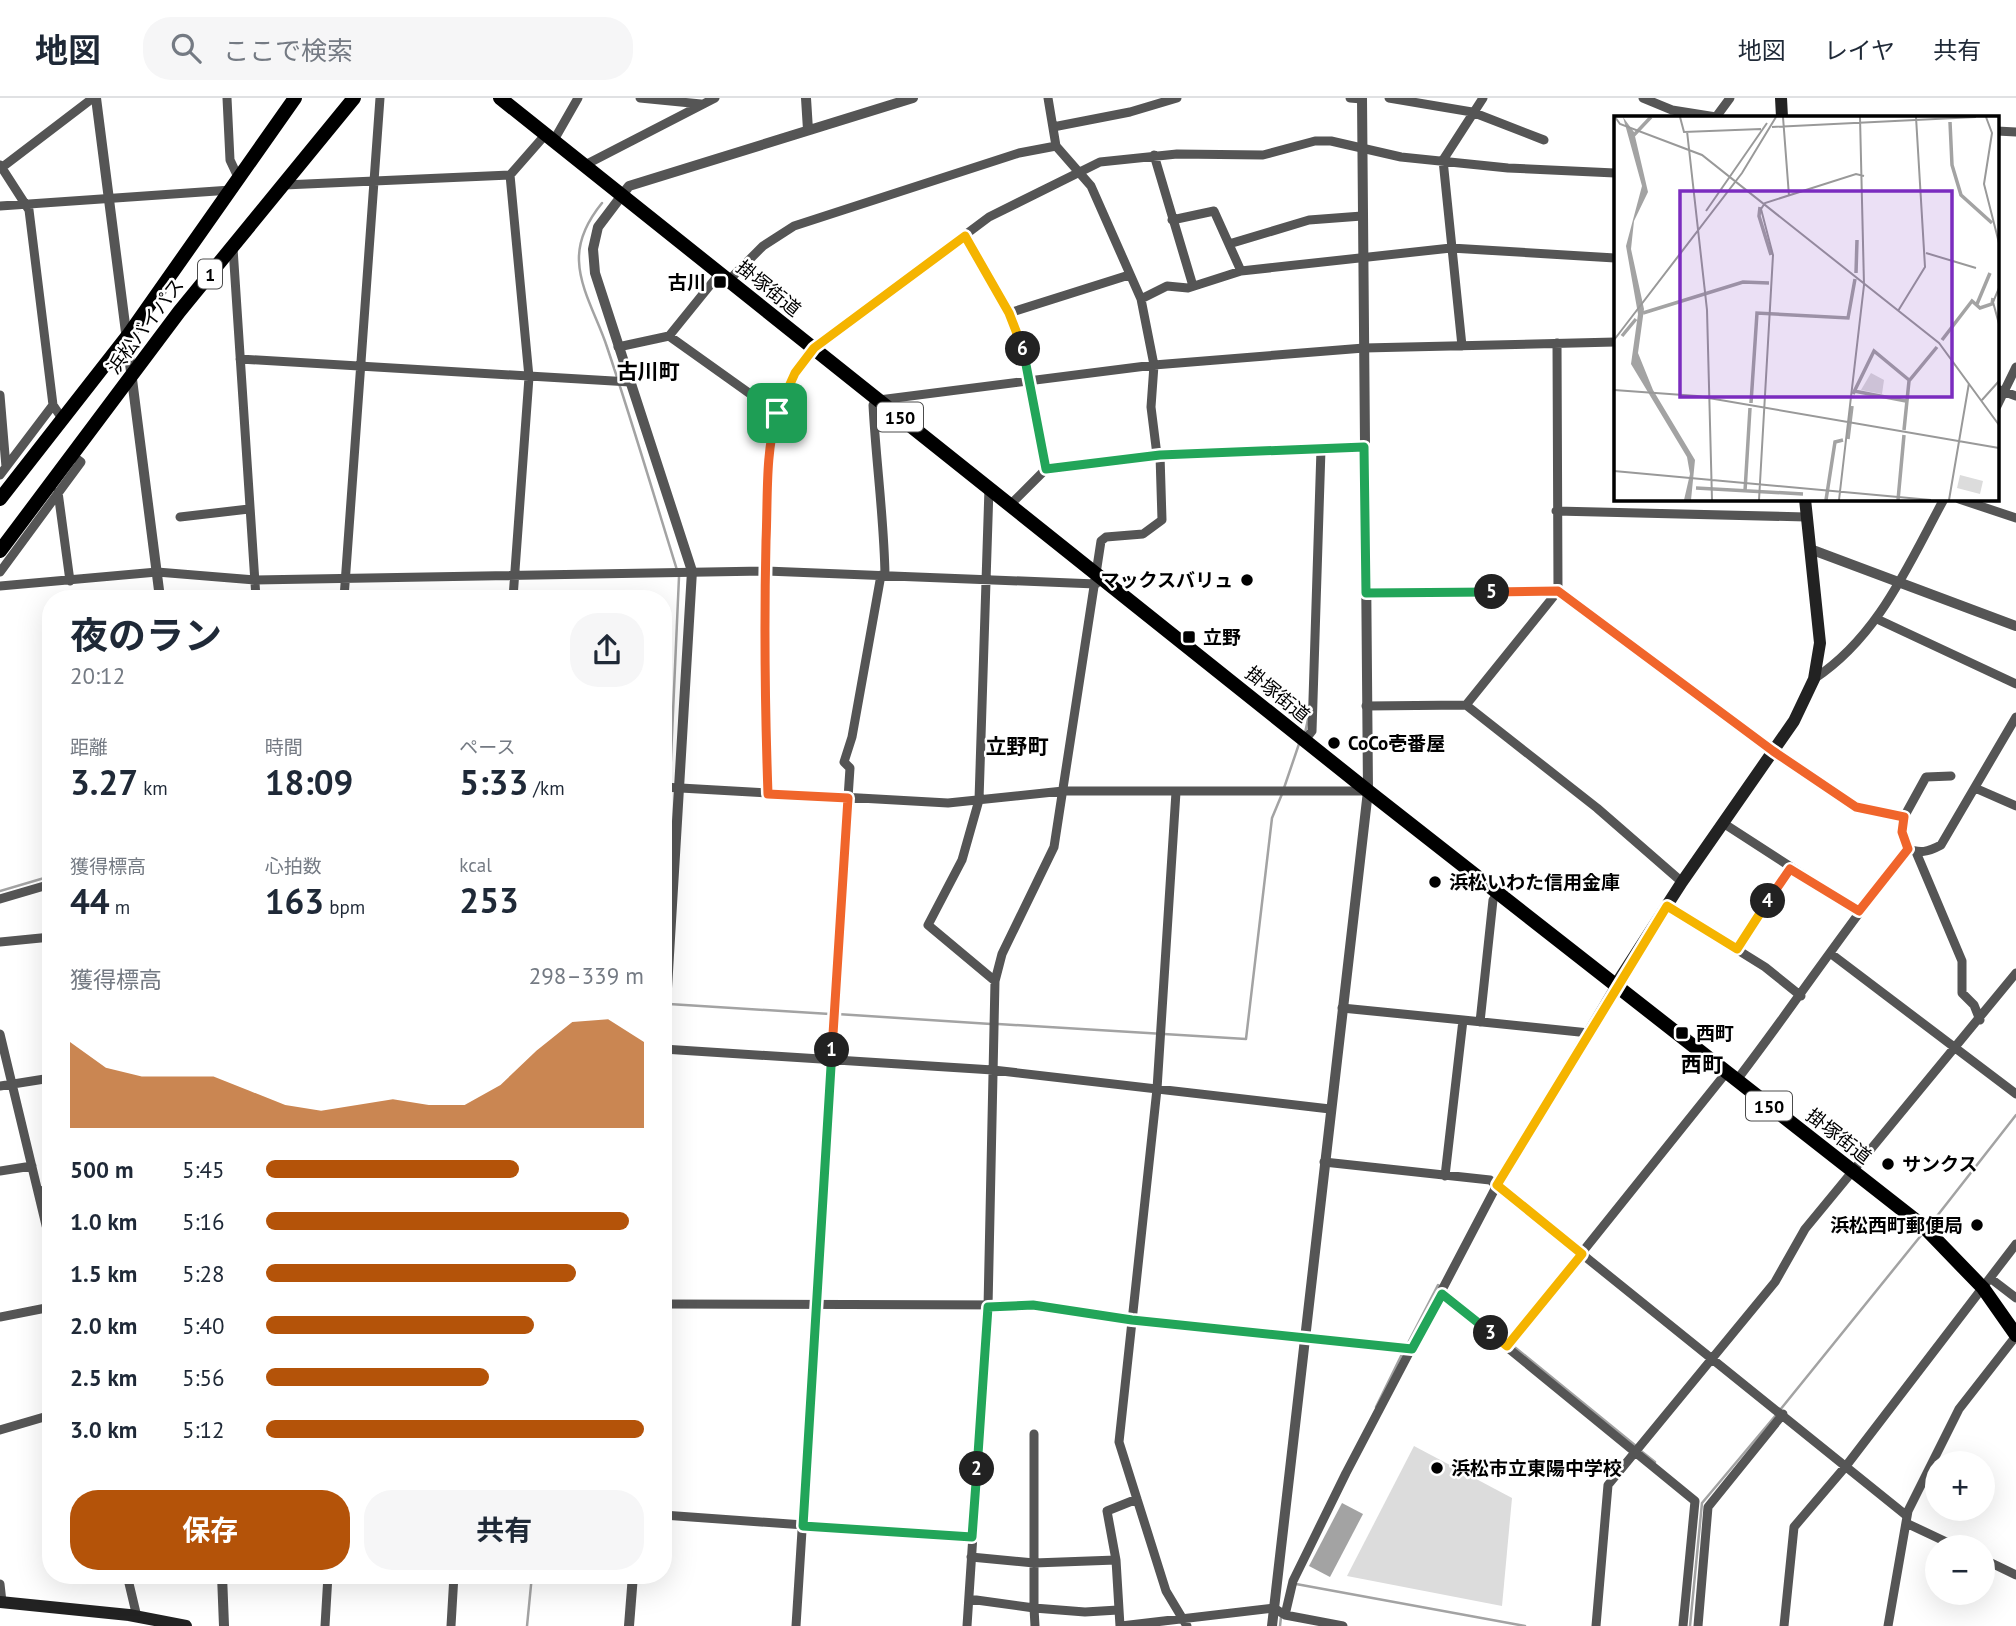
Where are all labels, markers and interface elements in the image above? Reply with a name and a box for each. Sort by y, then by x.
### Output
search box [143,17,633,80]
text: 地図 [35,28,101,71]
icon: search [167,29,205,67]
text: ここで検索 [223,34,353,67]
text: 地図 [1738,35,1786,66]
text: レイヤ [1824,35,1895,66]
text: 共有 [1933,35,1981,66]
inset map [1614,116,1998,500]
street label: 掛塚街道 [732,255,806,321]
road number: 1 [198,260,222,288]
place label: 古川 [668,270,706,294]
street label: 浜松バイパス [101,273,189,379]
marker: 古川 [712,274,728,290]
pin: 6 [1006,331,1040,366]
text: 6 [1017,336,1028,360]
district label: 古川町 [617,358,680,385]
pin [747,383,807,443]
icon: arrive [758,394,796,432]
road number: 150 [877,402,923,432]
place label: マックスバリュ [1101,568,1233,592]
marker: マックスバリュ [1239,572,1255,588]
pin: 5 [1474,574,1510,610]
text: 5 [1486,579,1497,603]
text: 夜のラン [70,610,222,659]
button: share [570,613,644,687]
place label: 立野 [1203,625,1241,649]
marker: 立野 [1181,629,1197,645]
text: 20:12 [70,661,125,690]
street label: 掛塚街道 [1241,661,1315,727]
place label: CoCo壱番屋 [1348,731,1445,755]
district label: 立野町 [986,733,1049,760]
text: 距離 [70,735,108,759]
text: 時間 [265,735,303,759]
text: ペース [459,735,515,759]
marker: CoCo壱番屋 [1326,735,1342,751]
text: 3.27 [70,759,138,805]
text: 18:09 [265,759,353,805]
text: 5:33 [459,759,528,805]
text: km [138,776,168,800]
text: /km [528,776,565,800]
text: kcal [459,853,492,877]
text: 獲得標高 [70,854,146,878]
text: 心拍数 [265,854,322,878]
place label: 浜松いわた信用金庫 [1449,870,1620,894]
marker: 浜松いわた信用金庫 [1427,874,1443,890]
text: 253 [459,877,519,923]
text: 44 [70,878,110,924]
text: 163 [265,878,324,924]
pin: 4 [1750,884,1786,918]
text: 4 [1762,888,1773,912]
text: m [110,895,130,919]
text: bpm [324,895,365,919]
text: 298–339 m [529,961,644,990]
text: 獲得標高 [70,965,162,994]
place label: 西町 [1696,1021,1734,1045]
marker: 西町 [1674,1025,1690,1041]
pin: 1 [814,1032,850,1068]
text: 1 [826,1037,837,1061]
district label: 西町 [1681,1051,1723,1078]
road number: 150 [1746,1091,1792,1121]
street label: 掛塚街道 [1802,1103,1876,1169]
place label: サンクス [1902,1152,1977,1176]
text: 500 m [70,1155,133,1184]
text: 5:45 [182,1155,225,1184]
marker: サンクス [1880,1156,1896,1172]
text: 1.0 km [70,1207,137,1236]
text: 5:16 [182,1207,225,1236]
place label: 浜松西町郵便局 [1830,1213,1963,1237]
marker: 浜松西町郵便局 [1969,1217,1985,1233]
text: 1.5 km [70,1259,137,1288]
text: 5:28 [182,1259,225,1288]
text: 2.0 km [70,1311,137,1340]
text: 5:40 [182,1311,225,1340]
pin: 3 [1474,1316,1508,1350]
text: 3 [1485,1320,1496,1344]
text: 2.5 km [70,1363,137,1392]
text: 5:56 [182,1363,225,1392]
text: 3.0 km [70,1415,137,1444]
text: 5:12 [182,1415,225,1444]
map controls [1925,1451,1995,1605]
button: + [1925,1451,1995,1521]
pin: 2 [960,1452,995,1486]
text: 2 [971,1456,982,1480]
place label: 浜松市立東陽中学校 [1451,1456,1622,1480]
marker: 浜松市立東陽中学校 [1429,1460,1445,1476]
button: 保存 [70,1490,350,1570]
button: 共有 [364,1490,644,1570]
button: − [1925,1535,1995,1605]

